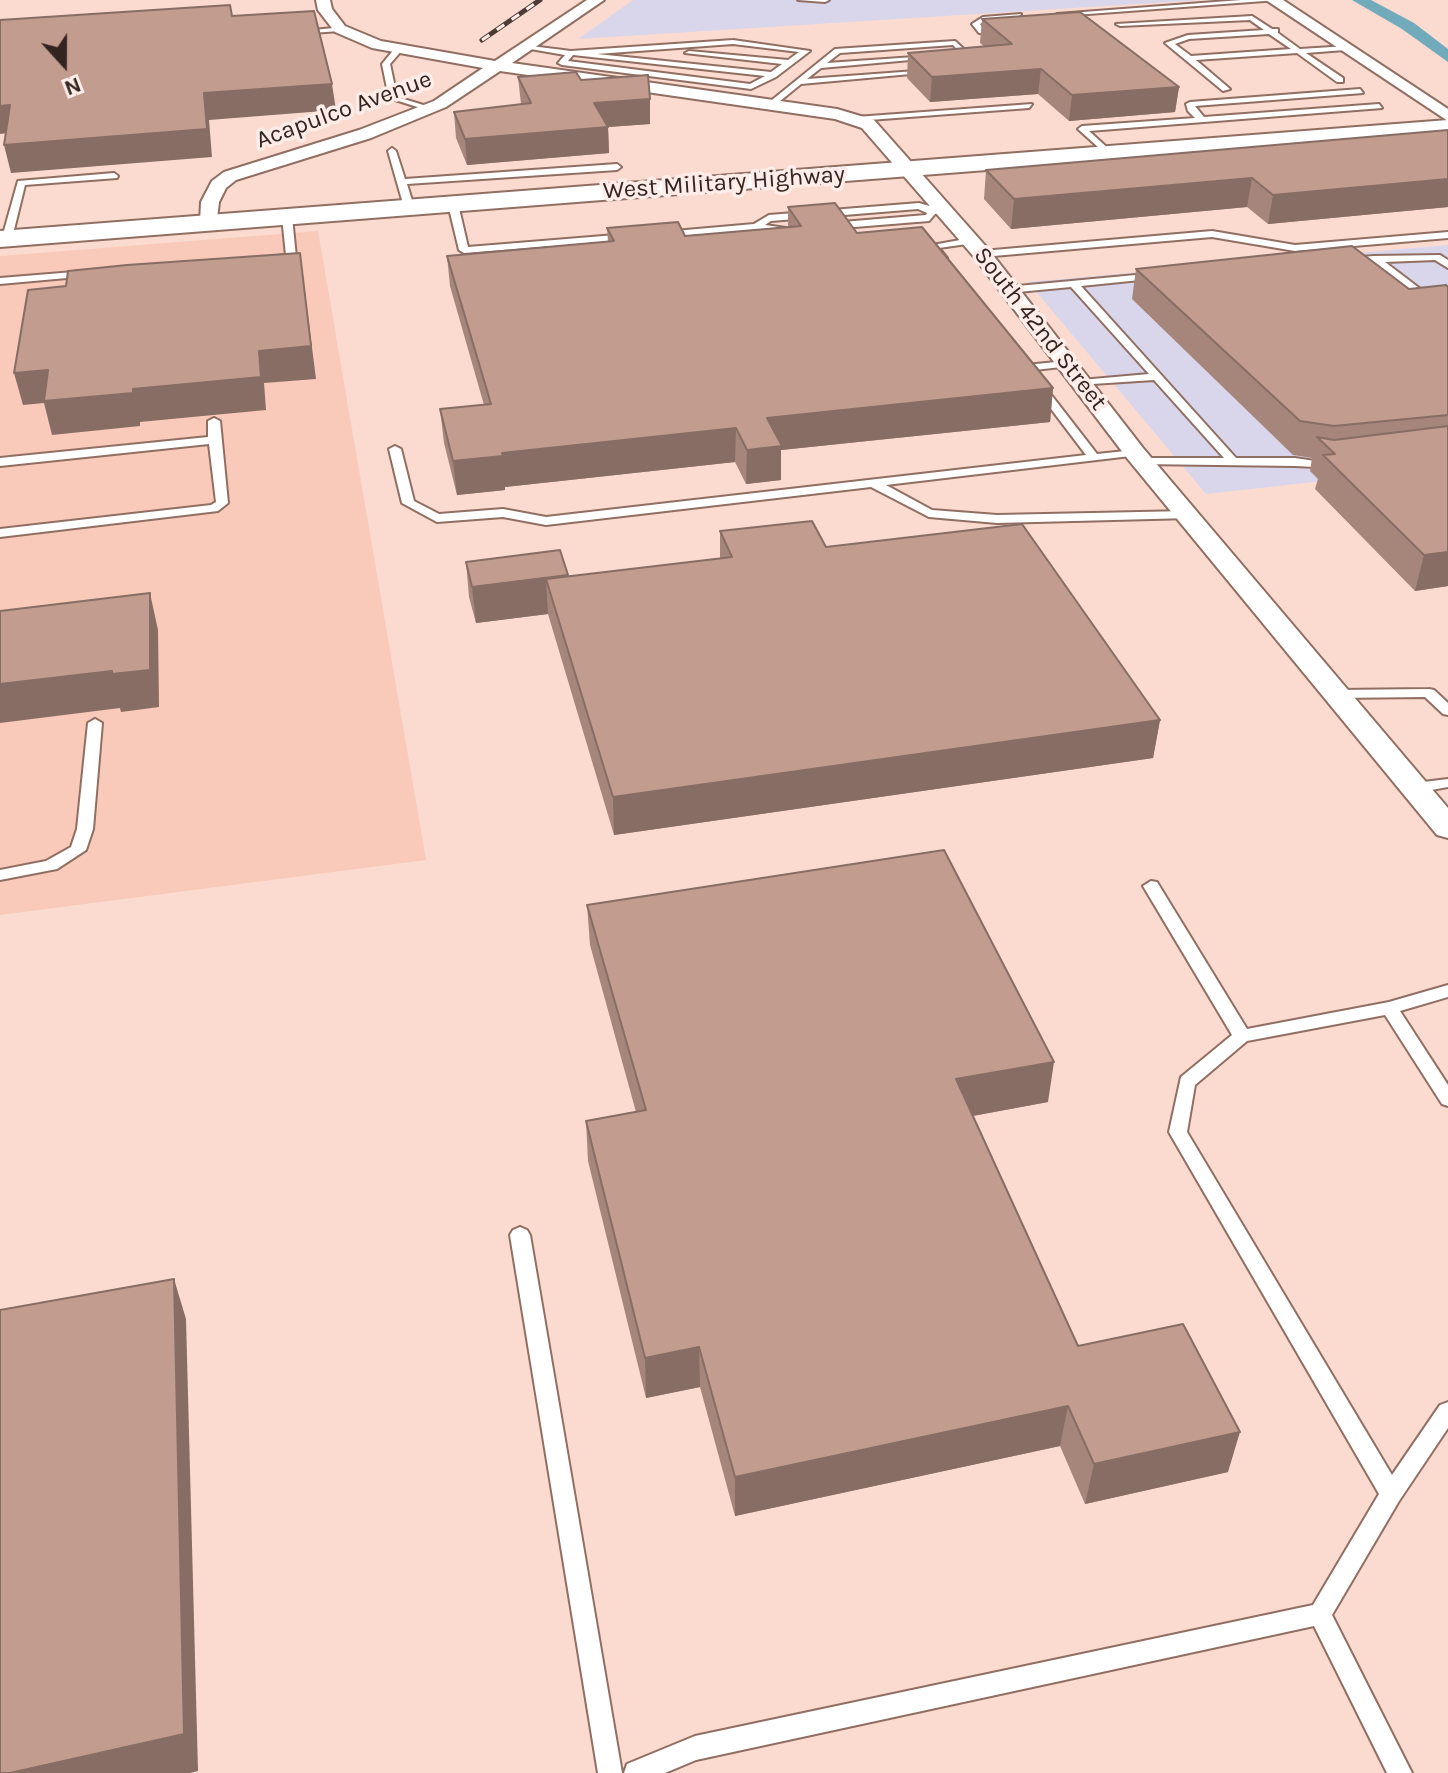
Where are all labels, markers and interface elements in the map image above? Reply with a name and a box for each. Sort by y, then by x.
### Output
north arrow [24,24,104,104]
street label: Acapulco Avenue [252,65,436,155]
text: N [61,71,85,101]
street label: West Military Highway [602,160,846,206]
street label: South 42nd Street [967,242,1113,416]

